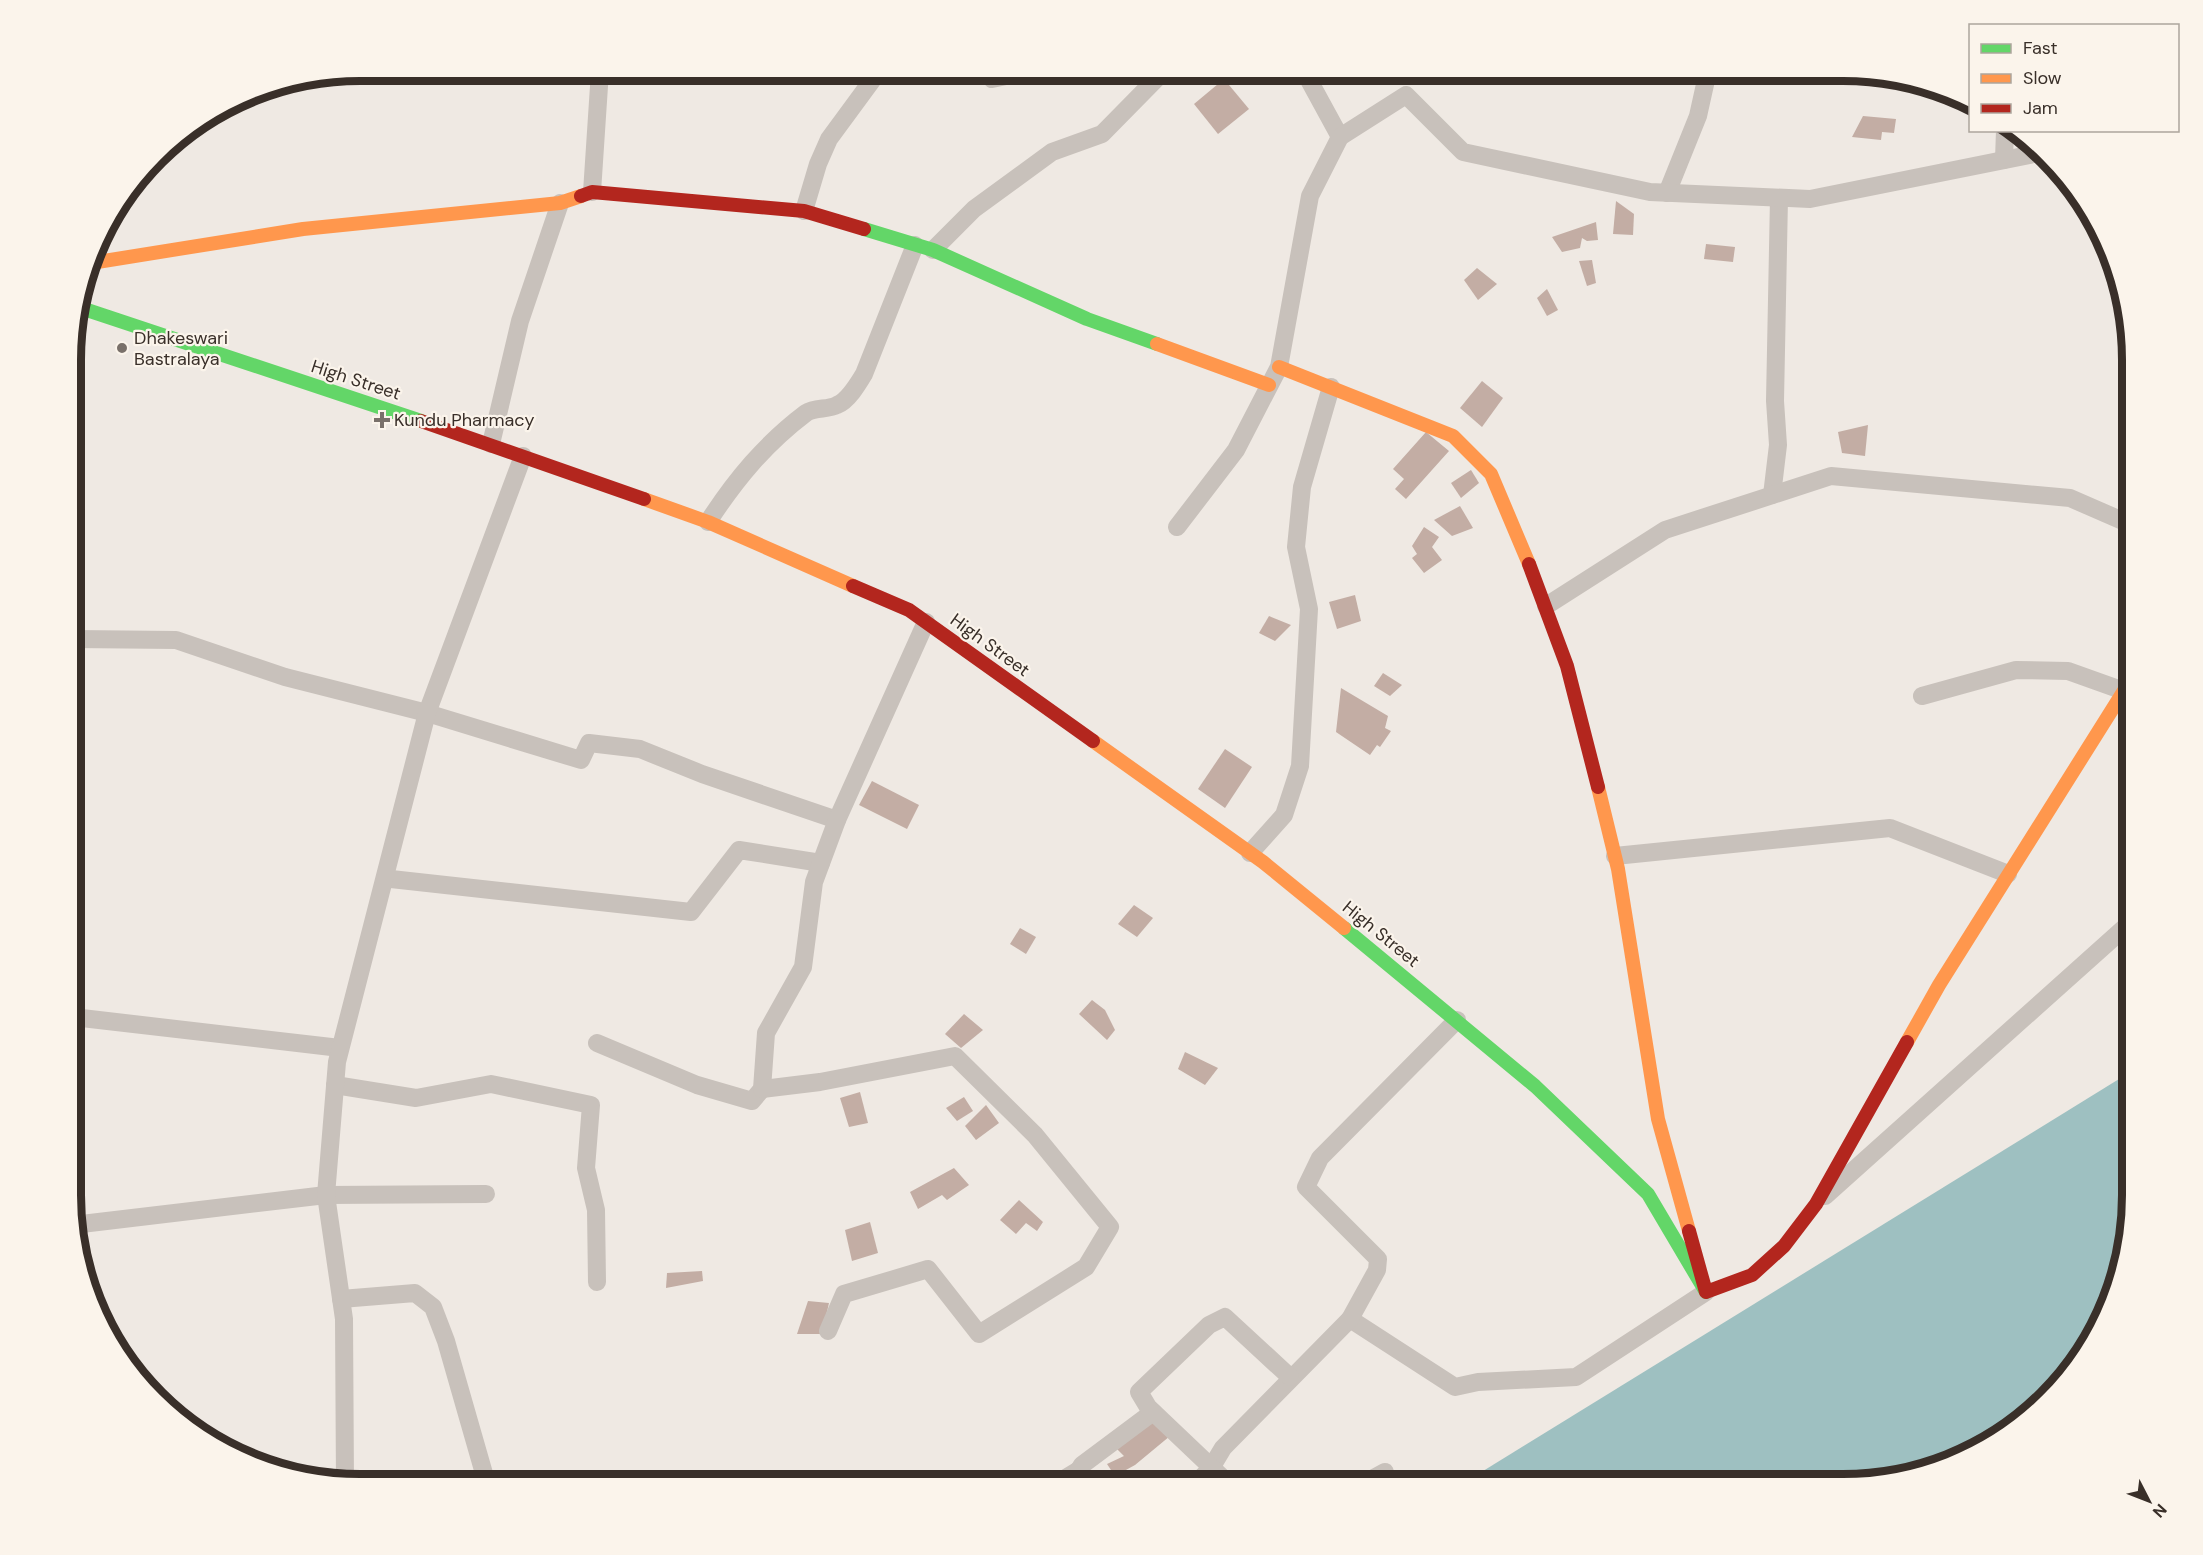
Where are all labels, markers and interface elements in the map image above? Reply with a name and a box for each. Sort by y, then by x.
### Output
legend [1969,24,2179,132]
text: Fast [2023,36,2058,60]
text: Slow [2023,66,2062,90]
text: Jam [2023,96,2058,120]
place label: Dhakeswari Bastralaya [134,326,228,371]
marker: Dhakeswari Bastralaya [115,341,129,355]
street label: High Street [308,354,404,406]
place label: Kundu Pharmacy [394,408,535,432]
marker: Kundu Pharmacy [375,413,389,427]
street label: High Street [945,608,1035,682]
street label: High Street [1337,895,1425,973]
north arrow [2119,1471,2179,1531]
text: N [2148,1499,2171,1522]

